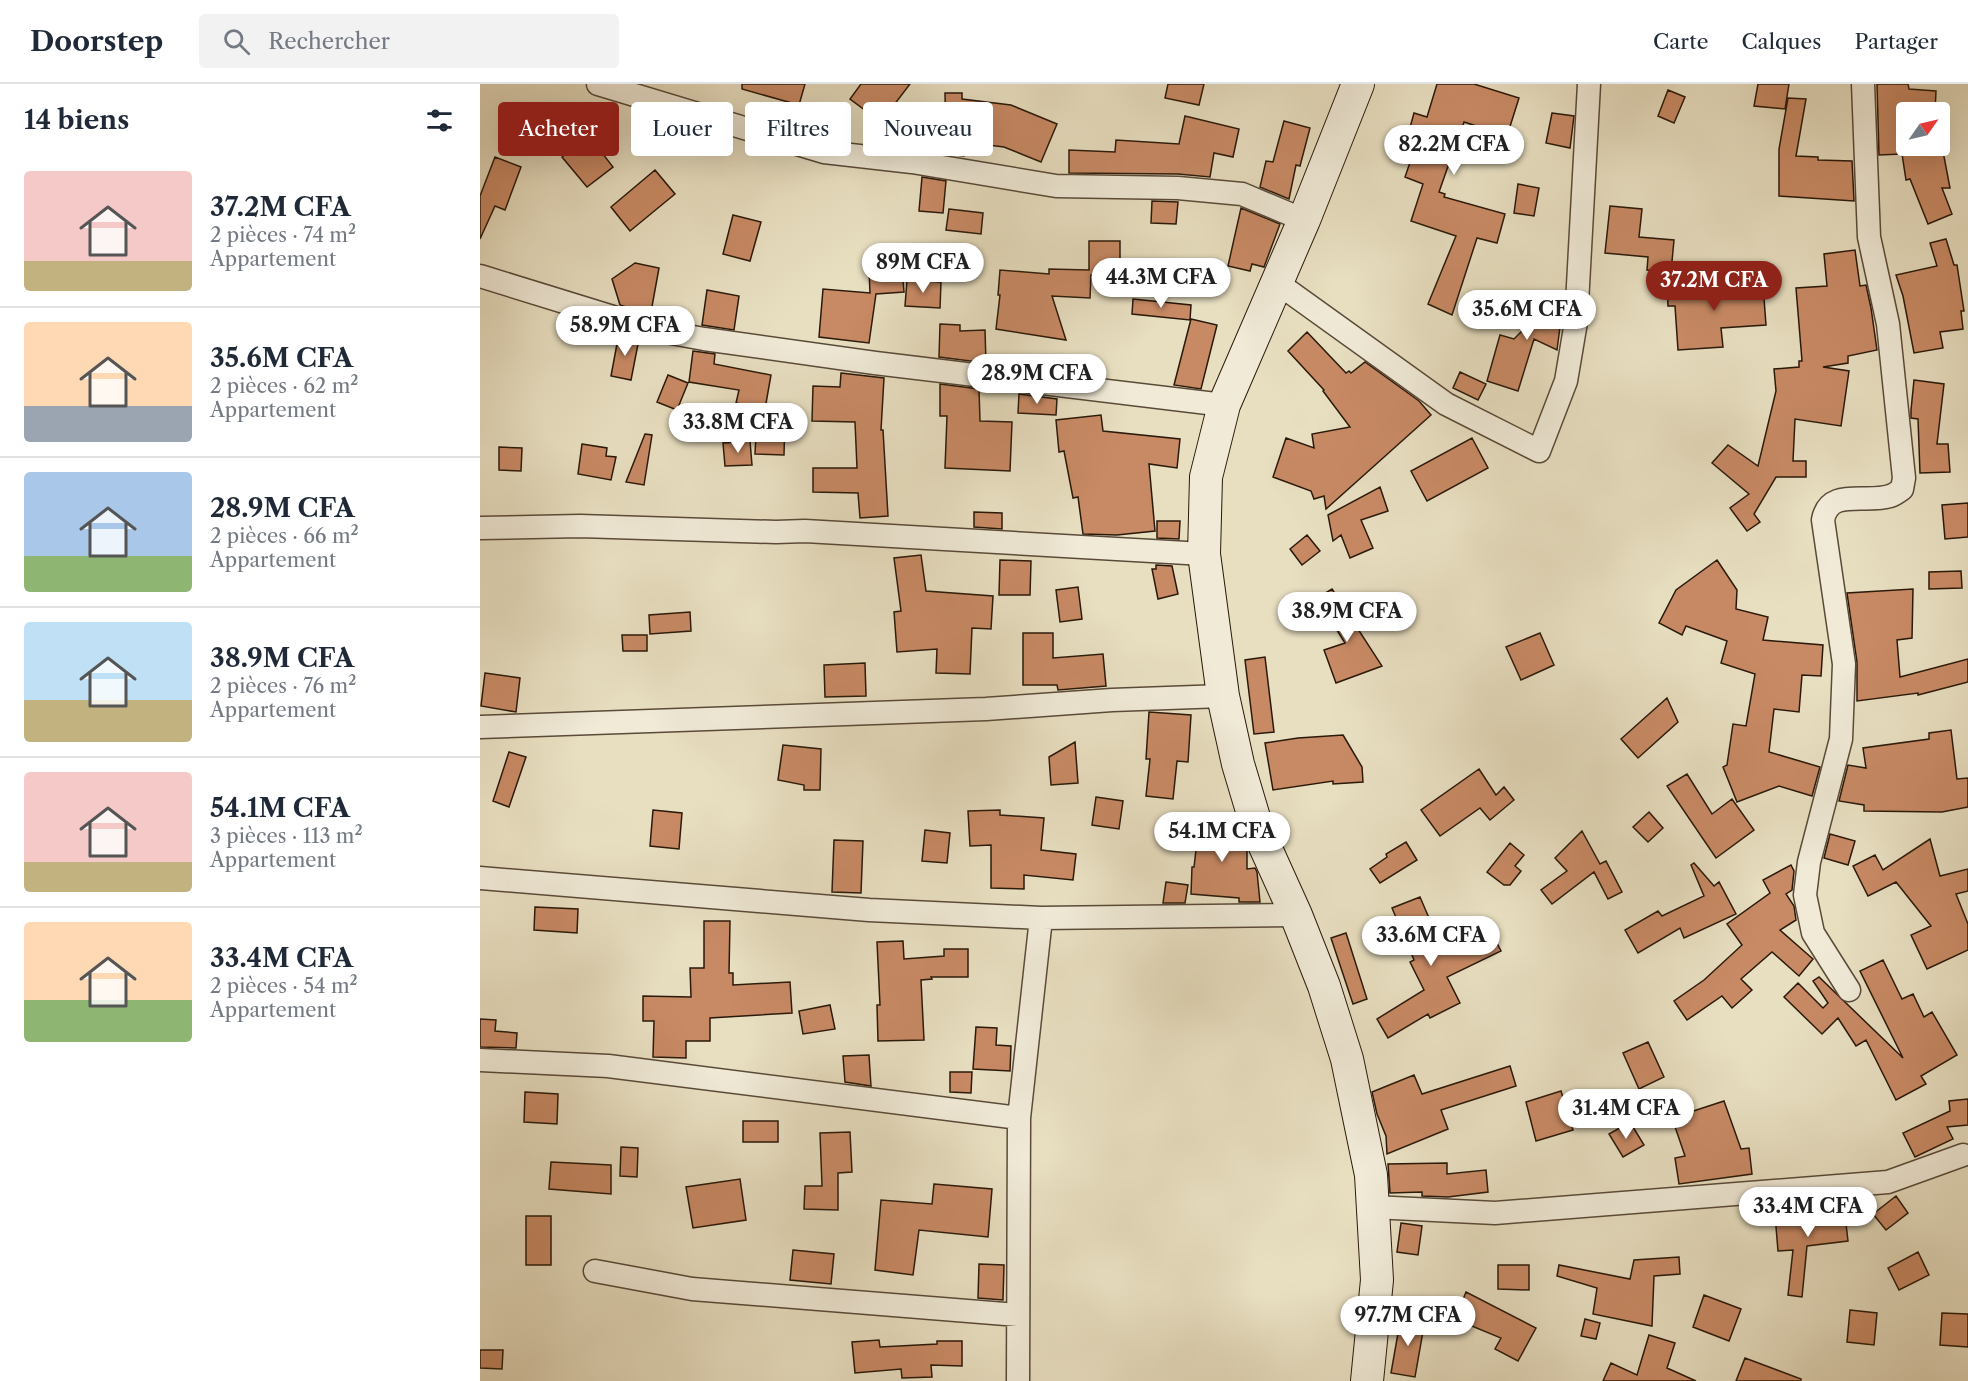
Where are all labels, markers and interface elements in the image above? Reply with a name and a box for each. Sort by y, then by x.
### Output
search box [199,14,619,68]
text: Doorstep [30,24,163,58]
icon: search [220,25,253,58]
text: Rechercher [268,28,390,55]
text: Carte [1653,29,1708,54]
text: Calques [1741,29,1821,54]
text: Partager [1854,29,1938,54]
chip: Acheter [498,102,619,156]
chip: Louer [631,102,733,156]
chip: Filtres [745,102,851,156]
chip: Nouveau [863,102,993,156]
north arrow [1896,102,1950,156]
map controls [1896,102,1950,156]
text: 14 biens [24,104,129,136]
icon: filters [423,104,456,137]
pin: 82.2M CFA [1385,125,1523,176]
text: 82.2M CFA [1398,132,1510,156]
text: 37.2M CFA [210,191,351,223]
icon: home [72,195,144,267]
text: 2 pièces · 74 m² [210,223,356,247]
pin: 89M CFA [868,243,978,294]
text: Appartement [210,247,336,271]
text: 89M CFA [876,250,970,274]
pin: 44.3M CFA [1092,258,1230,309]
pin: 37.2M CFA [1645,261,1783,312]
text: 44.3M CFA [1106,265,1216,289]
text: 37.2M CFA [1660,268,1768,292]
pin: 35.6M CFA [1458,290,1596,341]
text: 35.6M CFA [1472,297,1582,321]
pin: 58.9M CFA [556,306,694,357]
text: 58.9M CFA [570,313,680,337]
text: 35.6M CFA [210,342,353,374]
icon: home [72,346,144,418]
pin: 28.9M CFA [968,354,1106,405]
text: 28.9M CFA [981,361,1093,385]
text: 2 pièces · 62 m² [210,374,358,398]
text: Appartement [210,398,336,422]
pin: 33.8M CFA [669,403,807,454]
text: 33.8M CFA [683,410,793,434]
text: 28.9M CFA [210,492,355,524]
icon: home [72,496,144,568]
text: 2 pièces · 66 m² [210,524,359,548]
text: Appartement [210,548,336,572]
pin: 38.9M CFA [1278,592,1416,643]
text: 38.9M CFA [1292,599,1402,623]
text: 38.9M CFA [210,642,354,674]
icon: home [72,646,144,718]
text: 2 pièces · 76 m² [210,674,356,698]
text: Appartement [210,698,336,722]
text: 54.1M CFA [210,792,350,824]
icon: home [72,796,144,868]
pin: 54.1M CFA [1153,812,1291,863]
text: 54.1M CFA [1168,819,1276,843]
text: 3 pièces · 113 m² [210,824,363,848]
text: Appartement [210,848,336,872]
pin: 33.6M CFA [1362,916,1500,967]
text: 33.6M CFA [1376,923,1486,947]
text: 33.4M CFA [210,942,353,974]
icon: home [72,946,144,1018]
text: 2 pièces · 54 m² [210,974,358,998]
text: Appartement [210,998,336,1022]
pin: 31.4M CFA [1557,1089,1695,1140]
text: 31.4M CFA [1572,1096,1680,1120]
pin: 33.4M CFA [1739,1187,1877,1238]
text: 33.4M CFA [1753,1194,1863,1218]
pin: 97.7M CFA [1339,1296,1477,1347]
text: 97.7M CFA [1354,1303,1462,1327]

